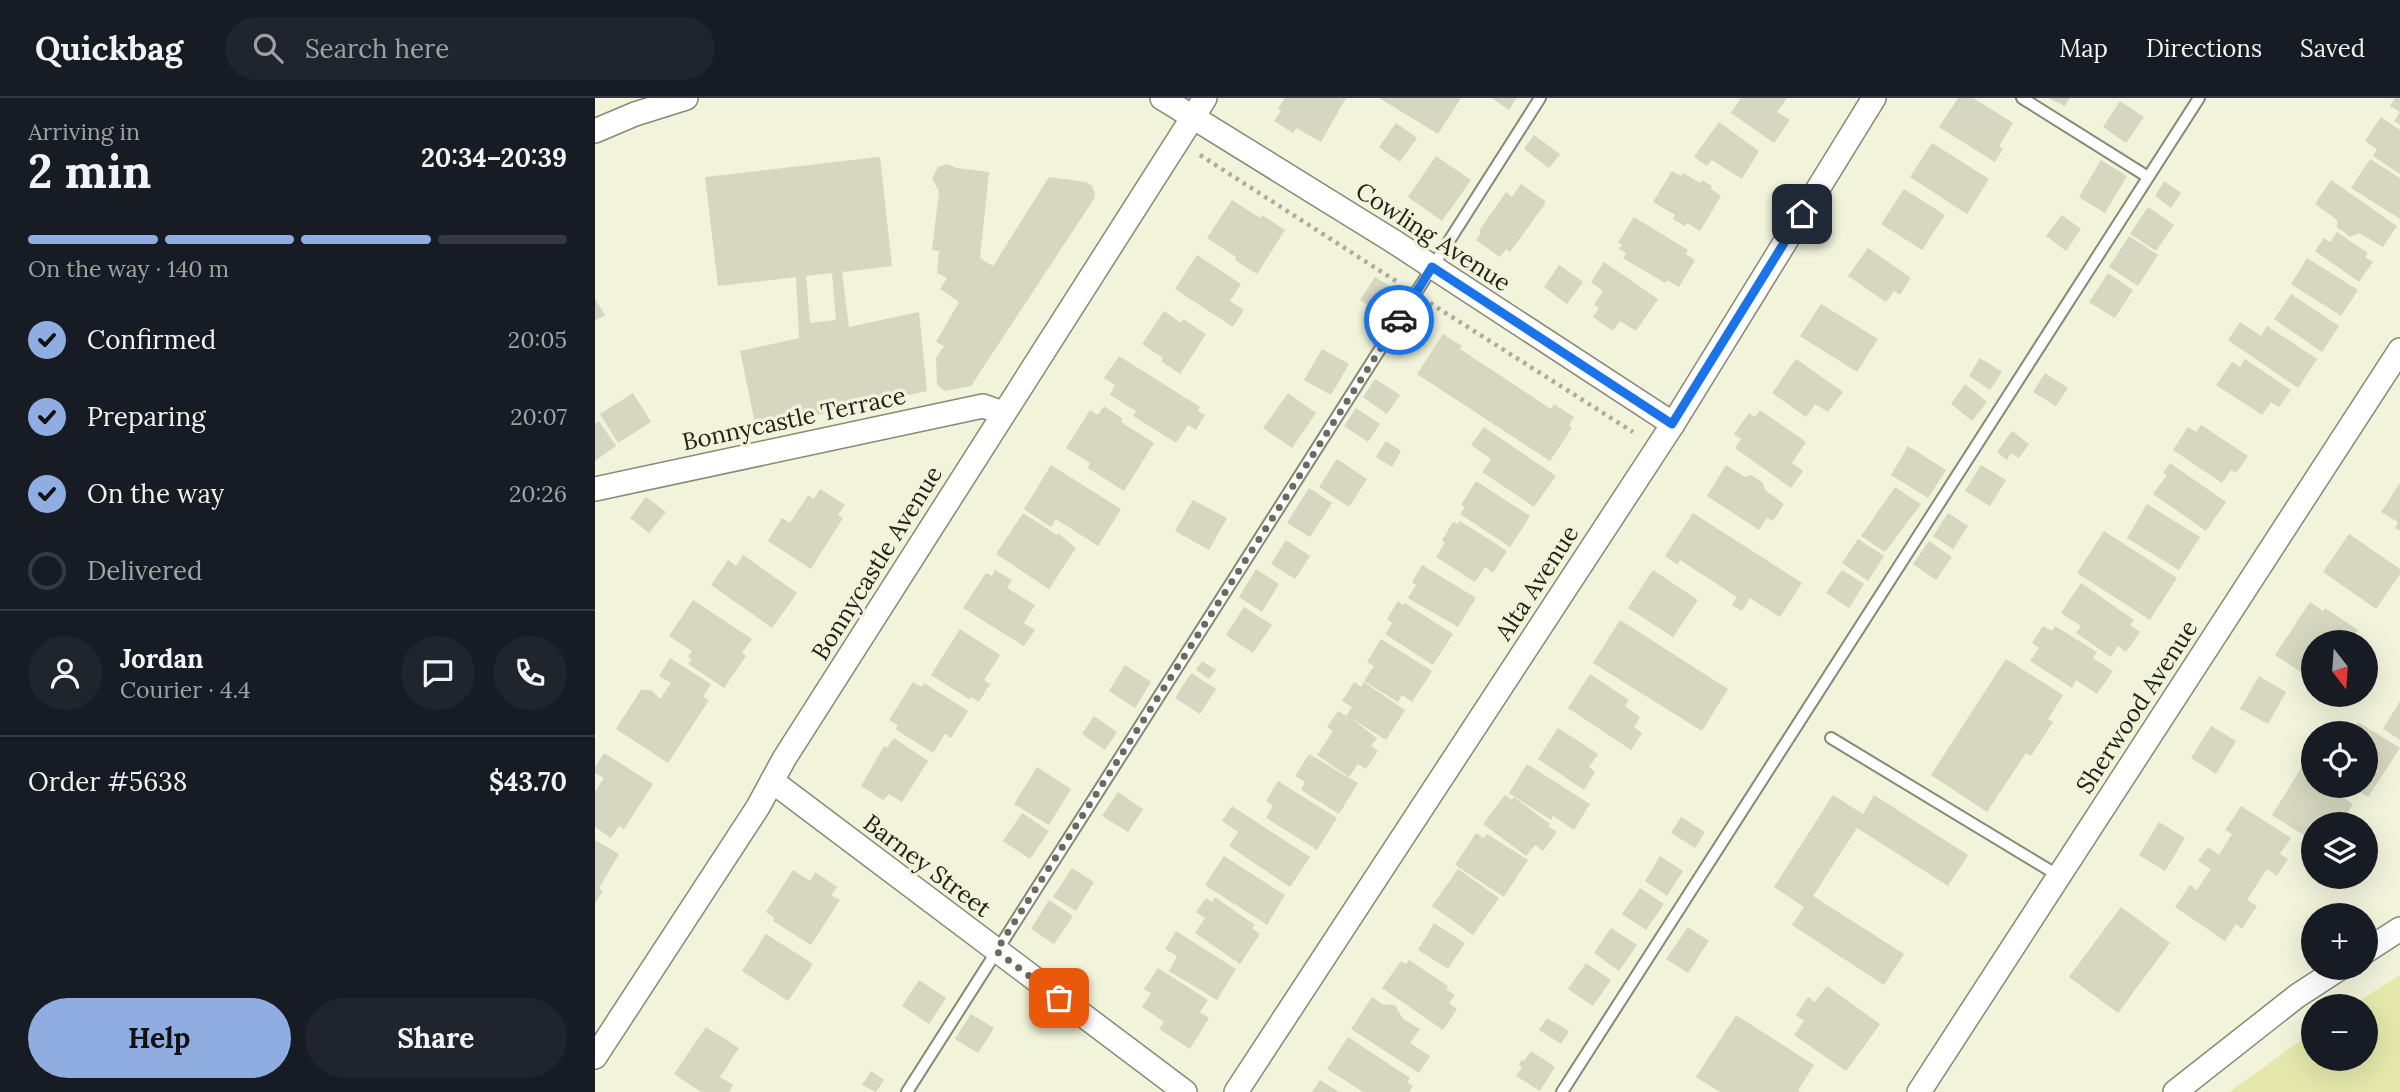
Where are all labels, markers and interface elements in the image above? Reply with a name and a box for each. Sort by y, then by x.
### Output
search box [225,17,715,80]
text: Quickbag [35,27,183,69]
icon: search [249,29,287,67]
text: Search here [305,32,449,65]
text: Map [2059,33,2108,64]
text: Directions [2146,33,2262,64]
text: Saved [2300,33,2365,64]
text: Arriving in [28,117,140,146]
text: 20:34–20:39 [421,141,567,174]
text: 2 min [28,142,151,201]
street label: Cowling Avenue [1350,175,1517,298]
pin [1772,184,1832,244]
icon: home [1783,195,1821,233]
text: On the way · 140 m [28,254,229,283]
courier [1364,285,1434,355]
icon: car [1380,301,1418,339]
icon: check [28,321,66,359]
text: Confirmed [87,323,216,356]
text: 20:05 [508,325,567,354]
street label: Bonnycastle Terrace [679,380,908,457]
icon: check [28,398,66,436]
text: Preparing [87,400,206,433]
text: 20:07 [510,402,567,431]
street label: Bonnycastle Avenue [804,460,949,666]
icon: check [28,475,66,513]
text: On the way [87,477,224,510]
text: 20:26 [509,479,567,508]
street label: Alta Avenue [1487,519,1585,647]
text: Delivered [87,554,203,587]
street label: Sherwood Avenue [2069,614,2204,799]
north arrow [2301,630,2378,707]
map controls [2301,630,2378,1071]
button: person [28,636,102,710]
button: chat [401,636,475,710]
button: phone [493,636,567,710]
text: Jordan [120,642,204,675]
text: Courier · 4.4 [120,675,251,704]
button: locate [2301,721,2378,798]
text: Order #5638 [28,765,187,798]
text: $43.70 [489,765,567,798]
street label: Barney Street [857,807,998,924]
button: layers [2301,812,2378,889]
button: + [2301,903,2378,980]
pin [1029,968,1089,1028]
icon: bag [1040,979,1078,1017]
button: − [2301,994,2378,1071]
button: Help [28,998,291,1078]
button: Share [305,998,567,1078]

